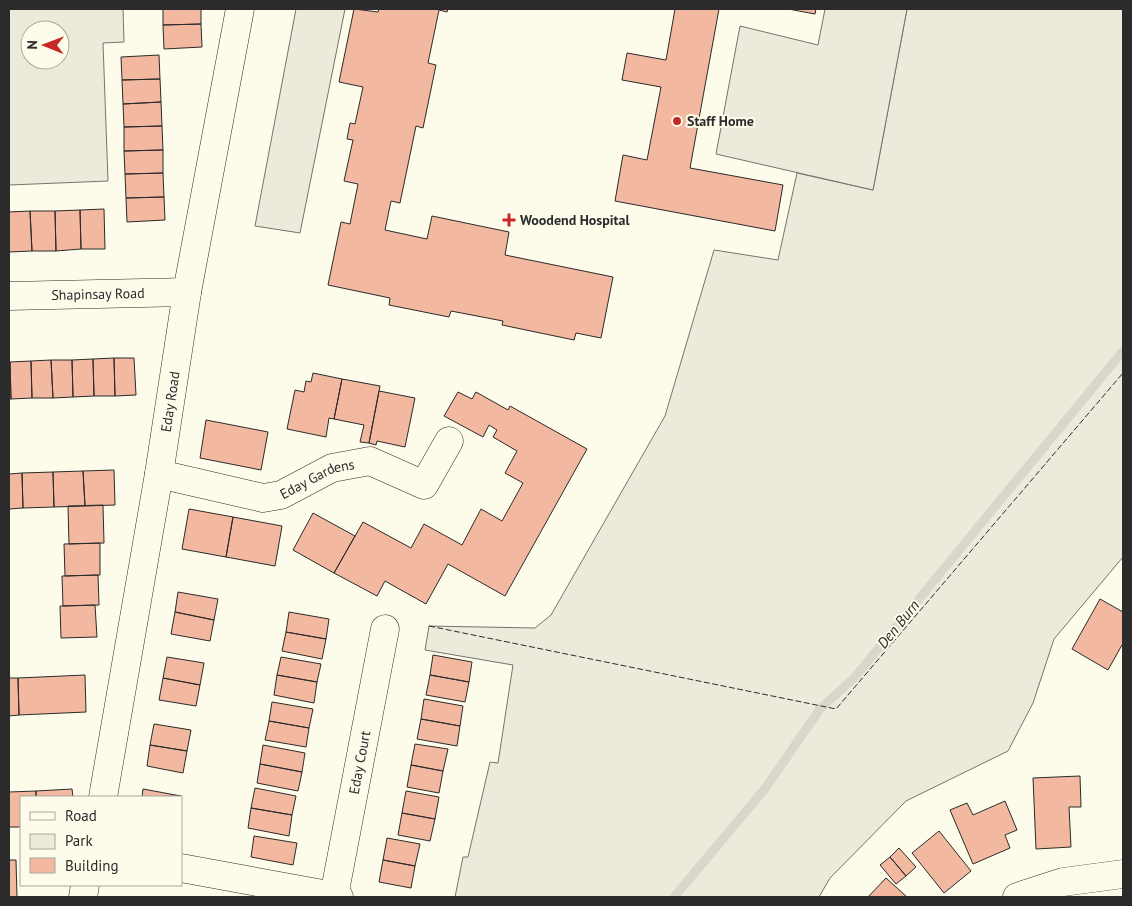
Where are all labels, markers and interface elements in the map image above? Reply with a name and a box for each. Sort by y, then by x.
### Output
north arrow [20,20,70,70]
text: N [23,40,41,50]
place label: Staff Home [687,112,754,130]
marker: Staff Home [671,115,683,127]
place label: Woodend Hospital [520,211,630,229]
marker: Woodend Hospital [502,213,516,227]
street label: Shapinsay Road [51,284,145,304]
street label: Eday Road [157,370,184,433]
street label: Eday Gardens [277,455,356,503]
water label: Den Burn [873,596,923,652]
street label: Eday Court [345,729,374,796]
legend [20,796,182,886]
text: Road [65,806,97,825]
text: Park [65,831,93,850]
text: Building [65,856,119,875]

